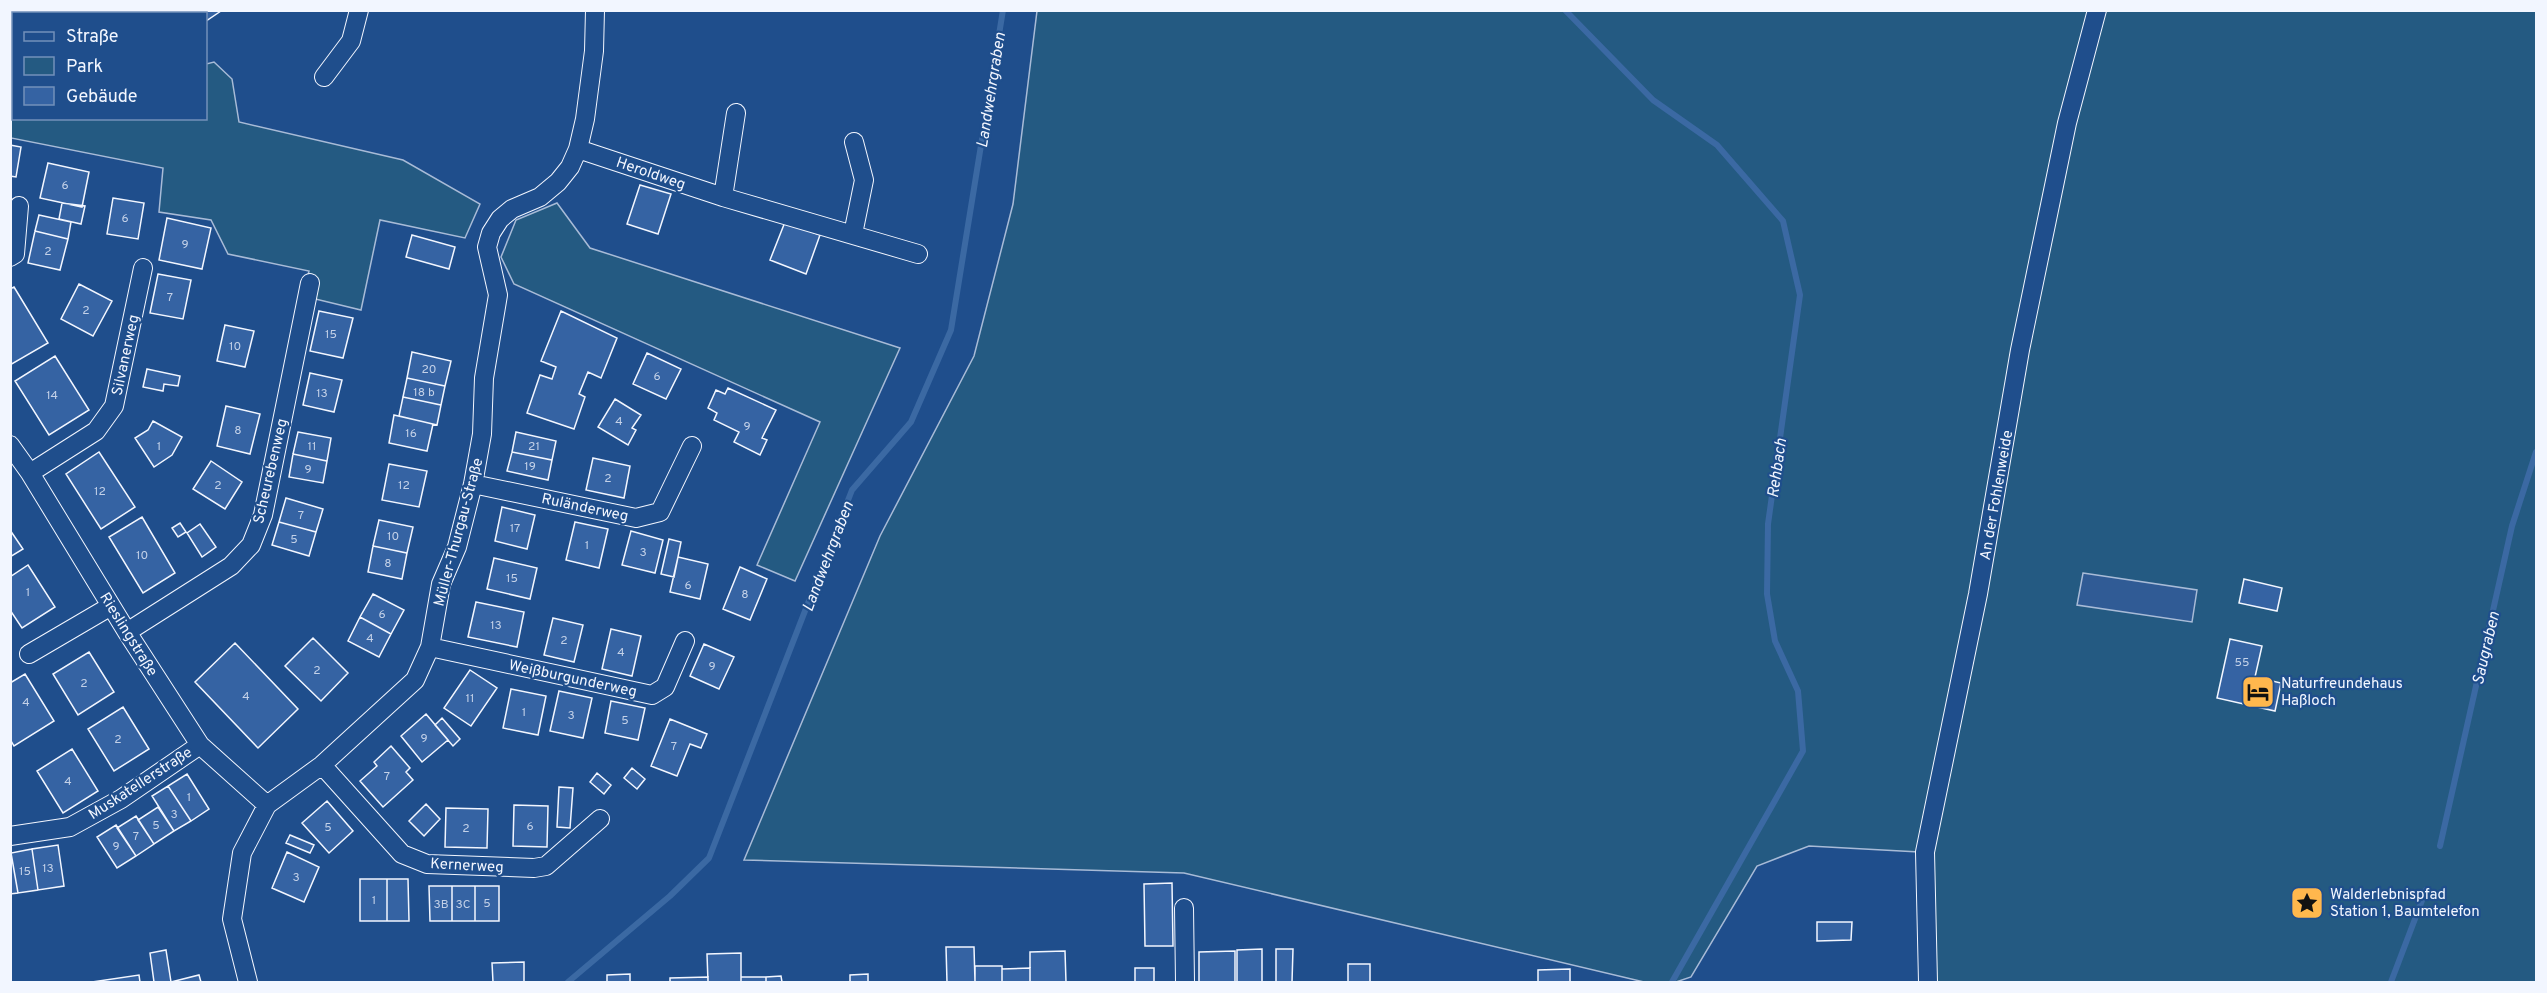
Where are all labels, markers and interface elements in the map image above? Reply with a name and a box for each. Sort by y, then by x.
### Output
legend [12,12,207,120]
text: Straße [66,26,118,49]
water label: Landwehrgraben [973,31,1011,149]
text: Park [66,56,103,79]
text: Gebäude [66,86,138,109]
street label: Heroldweg [613,154,688,195]
house number: 6 [61,178,69,194]
house number: 6 [121,211,129,227]
house number: 9 [181,237,189,253]
house number: 2 [44,244,52,260]
house number: 7 [167,290,173,306]
house number: 2 [82,303,90,319]
street label: Silvanerweg [109,313,144,398]
house number: 15 [325,327,337,343]
house number: 10 [229,339,241,355]
house number: 20 [421,362,437,378]
house number: 6 [653,369,661,385]
house number: 18 b [413,385,435,401]
house number: 13 [316,386,328,402]
house number: 14 [46,388,58,404]
house number: 4 [615,414,623,430]
street label: Scheurebenweg [250,417,293,526]
house number: 9 [743,419,751,435]
house number: 8 [234,423,242,439]
house number: 16 [405,426,417,442]
street label: An der Fohlenweide [1977,429,2018,562]
water label: Rehbach [1764,437,1792,499]
house number: 1 [157,439,161,455]
house number: 11 [308,439,316,455]
house number: 21 [528,439,540,455]
street label: Müller-Thurgau-Straße [430,456,488,609]
house number: 19 [524,459,536,475]
house number: 9 [304,462,312,478]
house number: 2 [604,471,612,487]
house number: 2 [214,478,222,494]
house number: 12 [398,478,410,494]
house number: 12 [94,484,106,500]
street label: Ruländerweg [539,490,630,527]
water label: Landwehrgraben [799,499,859,615]
house number: 7 [298,508,304,524]
house number: 17 [510,521,520,537]
house number: 10 [387,529,399,545]
house number: 5 [290,532,298,548]
house number: 1 [585,538,589,554]
house number: 3 [639,545,647,561]
house number: 10 [136,548,148,564]
house number: 8 [384,556,392,572]
house number: 15 [506,571,518,587]
house number: 6 [684,578,692,594]
house number: 1 [26,585,30,601]
house number: 8 [741,587,749,603]
street label: Rieslingstraße [94,589,161,680]
house number: 6 [378,607,386,623]
water label: Saugraben [2469,609,2505,687]
house number: 13 [490,618,502,634]
house number: 4 [366,631,374,647]
house number: 2 [560,633,568,649]
house number: 4 [617,645,625,661]
house number: 55 [2235,655,2249,671]
street label: Weißburgunderweg [507,657,639,702]
house number: 9 [708,659,716,675]
house number: 2 [313,663,321,679]
hotel icon: Naturfreundehaus Haßloch [2240,674,2276,710]
place label: Naturfreundehaus Haßloch [2281,675,2403,711]
house number: 2 [80,676,88,692]
house number: 4 [242,689,250,705]
house number: 11 [466,691,474,707]
house number: 4 [22,695,30,711]
house number: 1 [522,705,526,721]
house number: 3 [567,708,575,724]
house number: 5 [621,713,629,729]
house number: 9 [420,731,428,747]
house number: 2 [114,732,122,748]
house number: 7 [671,739,677,755]
street label: Muskatellerstraße [85,744,196,825]
house number: 7 [384,769,390,785]
house number: 4 [64,774,72,790]
house number: 1 [187,790,191,806]
house number: 3 [170,807,178,823]
house number: 5 [152,818,160,834]
house number: 6 [526,819,534,835]
house number: 5 [324,820,332,836]
house number: 2 [462,821,470,837]
house number: 7 [133,829,139,845]
house number: 9 [112,839,120,855]
street label: Kernerweg [430,855,504,878]
house number: 13 [42,861,54,877]
house number: 15 [19,864,31,880]
house number: 3 [292,870,300,886]
place icon: Walderlebnispfad Station 1, Baumtelefon [2289,885,2325,921]
place label: Walderlebnispfad Station 1, Baumtelefon [2330,886,2480,922]
house number: 1 [372,893,376,909]
house number: 5 [483,896,491,912]
house number: 3B [433,897,449,913]
house number: 3C [456,897,471,913]

